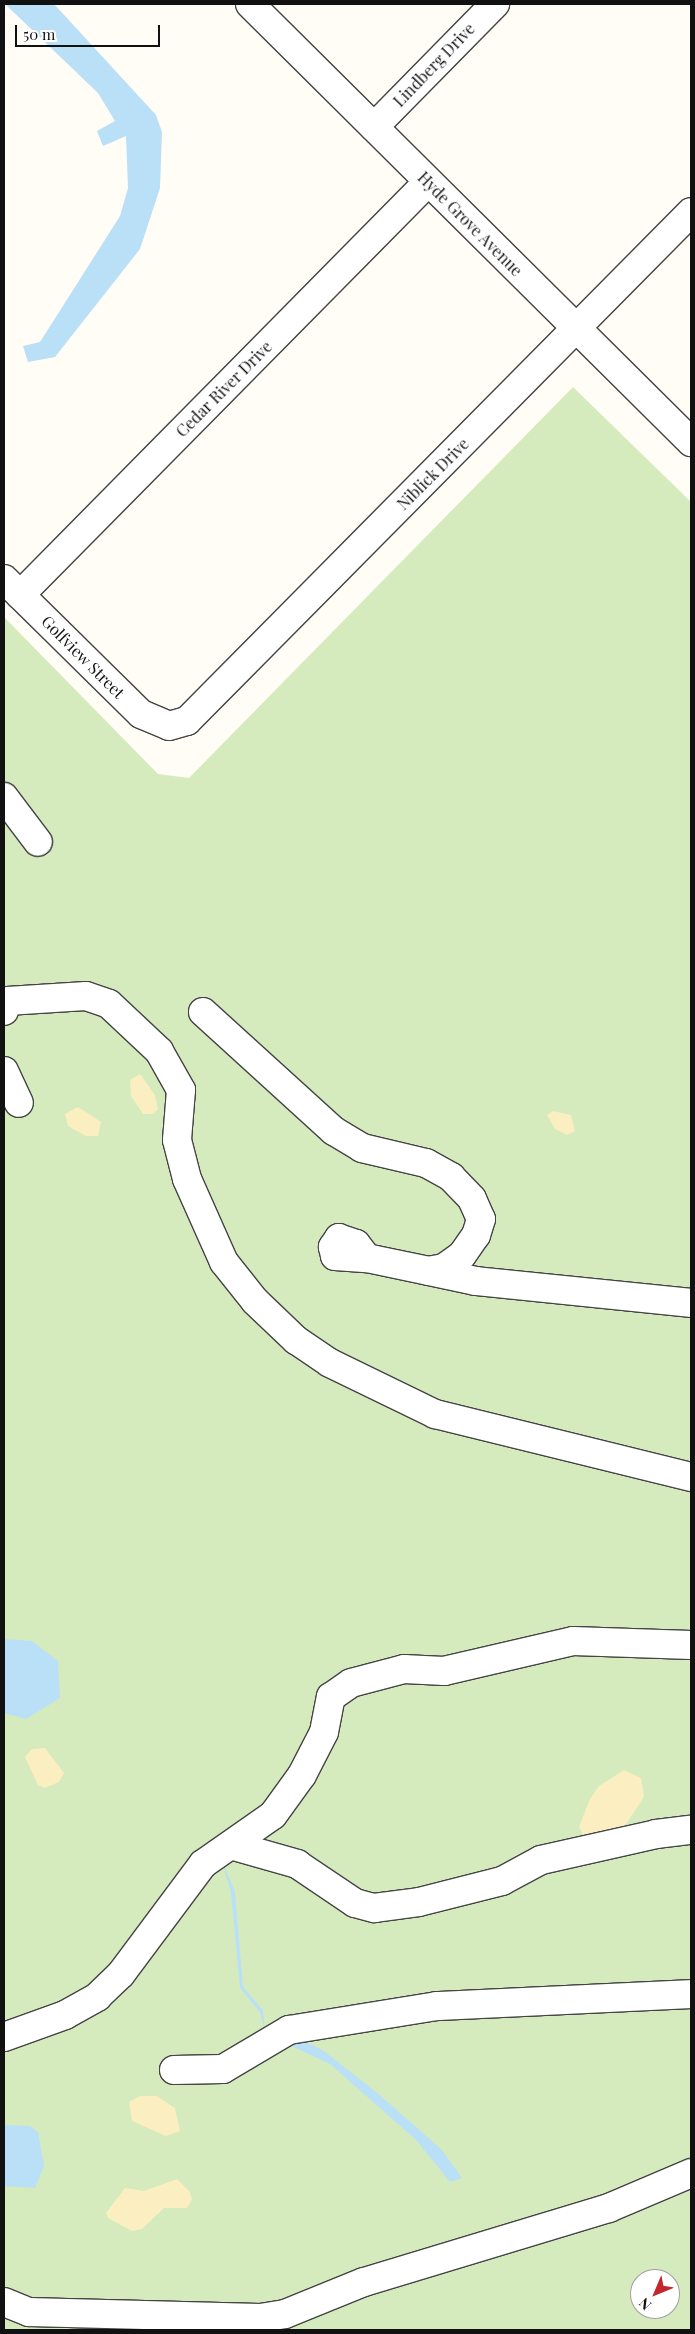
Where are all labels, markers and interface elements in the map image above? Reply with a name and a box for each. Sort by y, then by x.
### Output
scale bar [18,15,162,47]
street label: Lindberg Drive [389,19,479,111]
text: 50 m [23,24,55,44]
street label: Hyde Grove Avenue [414,168,526,280]
street label: Cedar River Drive [172,337,276,441]
street label: Niblick Drive [393,434,473,514]
street label: Golfview Street [37,611,129,703]
north arrow [630,2269,680,2319]
text: N [634,2294,655,2315]

